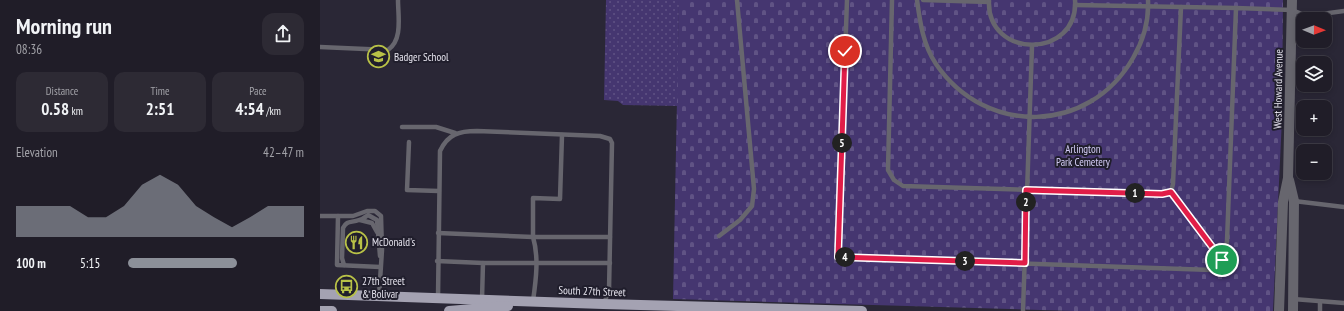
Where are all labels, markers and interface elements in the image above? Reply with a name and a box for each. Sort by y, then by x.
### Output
text: Morning run [16,12,112,40]
north arrow [1296,12,1332,48]
map controls [1296,12,1332,180]
button: share [262,13,304,55]
pin [828,34,862,68]
icon: check [834,40,856,62]
text: 08:36 [16,41,42,58]
school or university icon: Badger School [366,44,392,70]
street label: West Howard Avenue [1270,49,1286,129]
place label: Badger School [394,50,449,64]
button: layers [1296,56,1332,92]
text: Distance [46,84,78,98]
text: Time [150,84,170,98]
text: Pace [249,84,267,98]
text: 0.58 [41,98,69,120]
text: 2:51 [146,98,174,120]
text: 4:54 [235,98,264,120]
button: + [1296,100,1332,136]
text: km [69,104,83,118]
text: /km [264,104,281,118]
pin: 5 [832,133,852,153]
text: 5 [839,136,845,150]
park label: Arlington Park Cemetery [1056,142,1111,169]
text: Elevation [16,144,58,161]
text: 42–47 m [263,144,304,161]
button: − [1296,144,1332,180]
pin: 1 [1125,183,1145,203]
text: 1 [1132,186,1138,200]
pin: 2 [1016,192,1036,212]
text: 2 [1023,195,1029,209]
restaurant icon: McDonald's [343,229,369,255]
place label: McDonald's [372,235,415,249]
pin [1205,243,1239,277]
pin: 4 [835,247,855,267]
icon: arrive [1211,249,1233,271]
text: 4 [842,250,848,264]
pin: 3 [955,251,975,271]
text: 3 [962,254,968,268]
text: 100 m [16,255,46,272]
text: 5:15 [80,255,100,272]
bus stop icon: 27th Street & Bolivar [333,274,359,300]
place label: 27th Street & Bolivar [362,274,405,301]
street label: South 27th Street [558,283,626,299]

